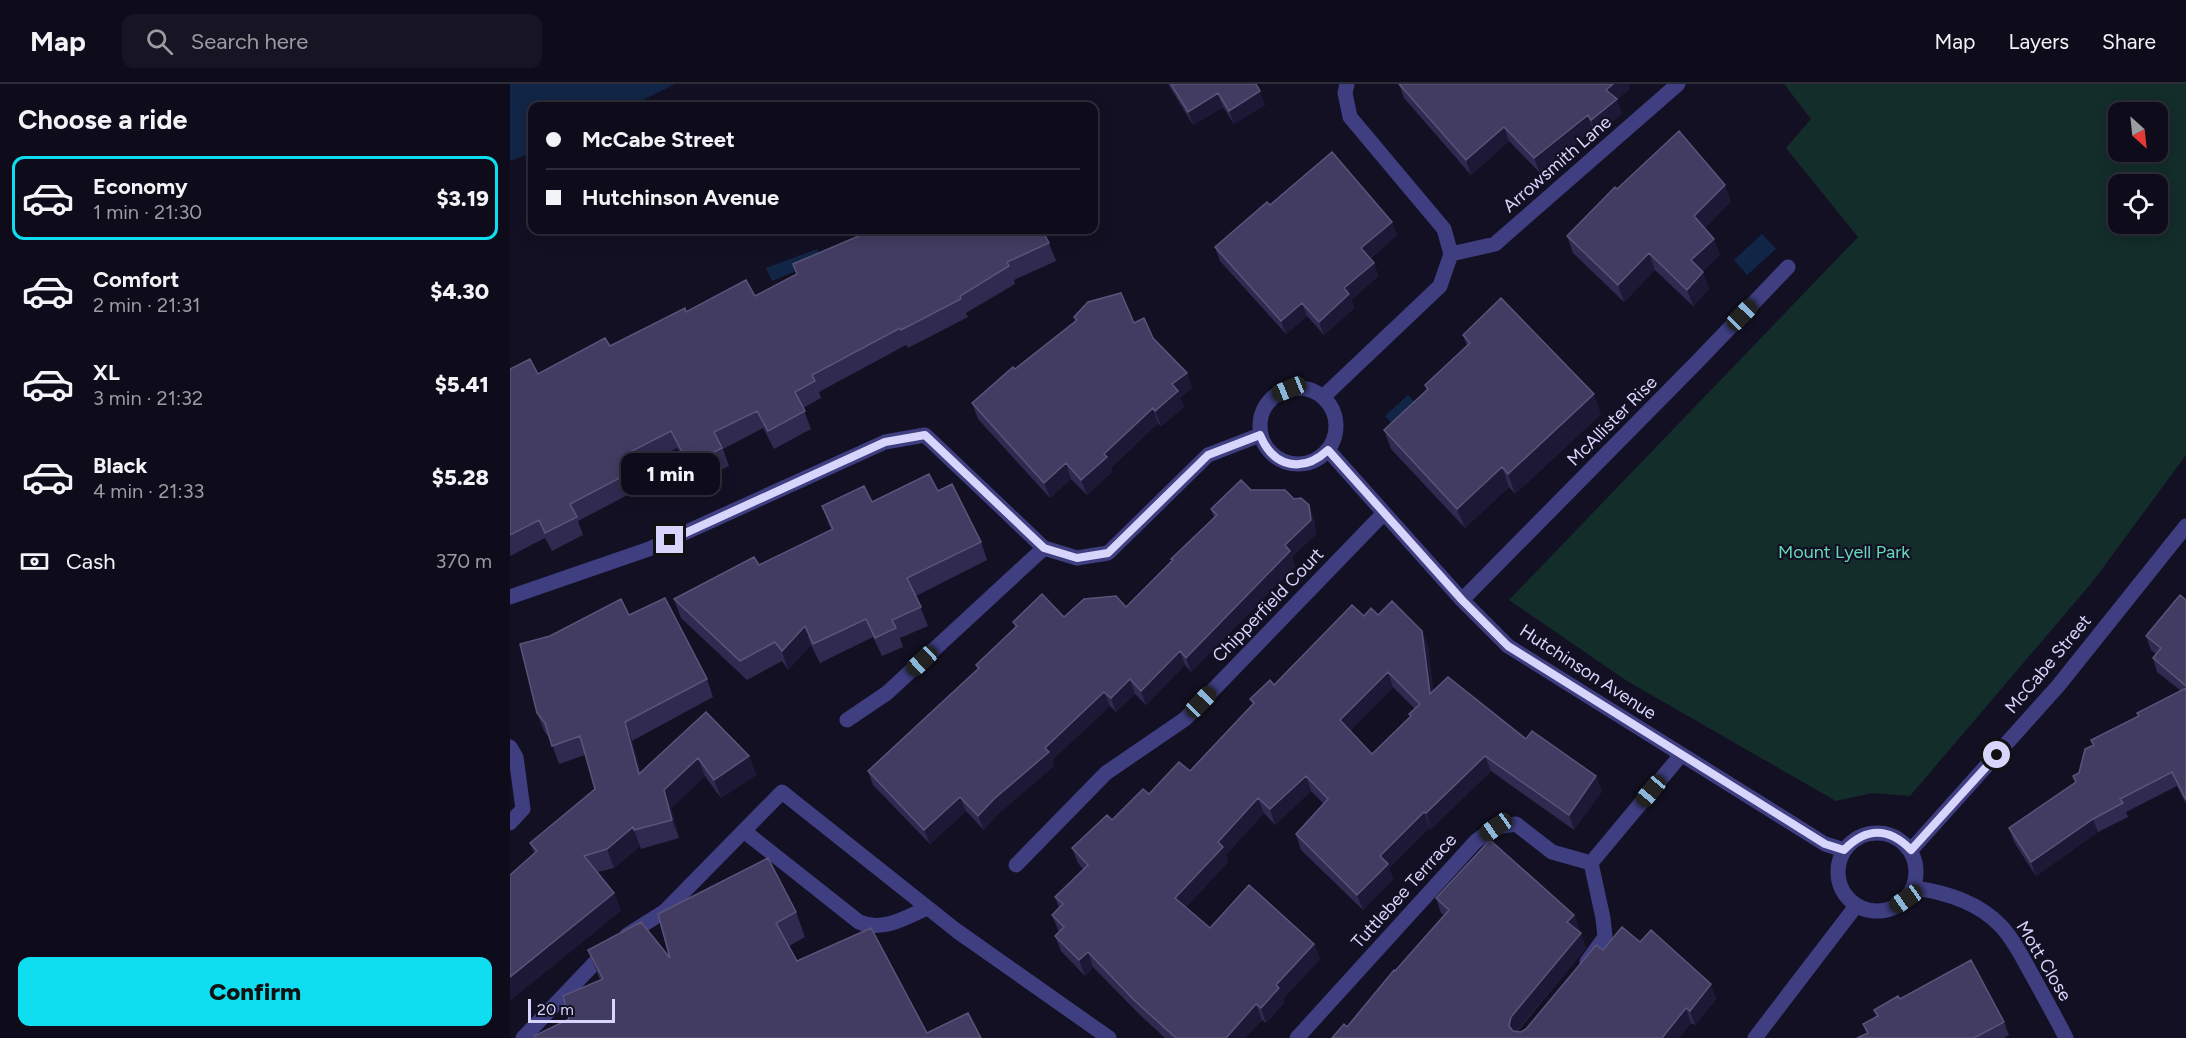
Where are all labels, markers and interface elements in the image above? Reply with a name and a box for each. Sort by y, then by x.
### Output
search box [122,14,542,68]
text: Map [30,24,86,58]
icon: search [143,25,176,58]
text: Search here [191,28,308,55]
text: Map [1935,29,1975,54]
text: Layers [2008,29,2069,54]
text: Share [2102,29,2156,54]
north arrow [2108,102,2168,162]
map controls [2108,102,2168,234]
text: Choose a ride [18,103,187,136]
street label: Arrowsmith Lane [1498,111,1616,217]
text: McCabe Street [582,126,735,153]
icon: car [21,171,75,225]
text: Economy [93,173,188,200]
button: locate [2108,174,2168,234]
text: Hutchinson Avenue [582,184,779,211]
text: $3.19 [436,185,489,212]
text: 1 min · 21:30 [93,200,202,224]
icon: car [21,264,75,318]
text: Comfort [93,266,179,293]
text: $4.30 [430,278,489,305]
text: 2 min · 21:31 [93,293,201,317]
car [1723,296,1761,334]
icon: car [21,357,75,411]
text: XL [93,359,120,386]
text: $5.41 [435,371,489,398]
street label: McAllister Rise [1562,371,1662,471]
car [1269,374,1309,404]
text: 3 min · 21:32 [93,386,203,410]
icon: car [21,450,75,504]
text: Black [93,452,147,479]
callout: 1 min [620,453,720,495]
text: 1 min [647,462,694,486]
text: $5.28 [432,464,489,491]
text: 4 min · 21:33 [93,479,204,503]
route end [656,526,683,553]
park label: Mount Lyell Park [1778,541,1910,563]
street label: Chipperfield Court [1208,543,1328,667]
icon: cash [18,545,51,578]
text: Cash [66,548,116,575]
text: 370 m [436,549,492,573]
street label: McCabe Street [2000,610,2096,718]
street label: Hutchinson Avenue [1516,620,1661,724]
car [903,642,941,680]
car [1182,683,1220,721]
route start [1983,741,2010,768]
car [1633,771,1669,811]
car [1476,809,1516,845]
street label: Tuttlebee Terrrace [1347,829,1461,953]
car [1886,881,1926,917]
street label: Mott Close [2012,917,2077,1005]
button: Confirm [18,957,492,1026]
scale bar [528,996,615,1024]
text: 20 m [537,1000,574,1019]

